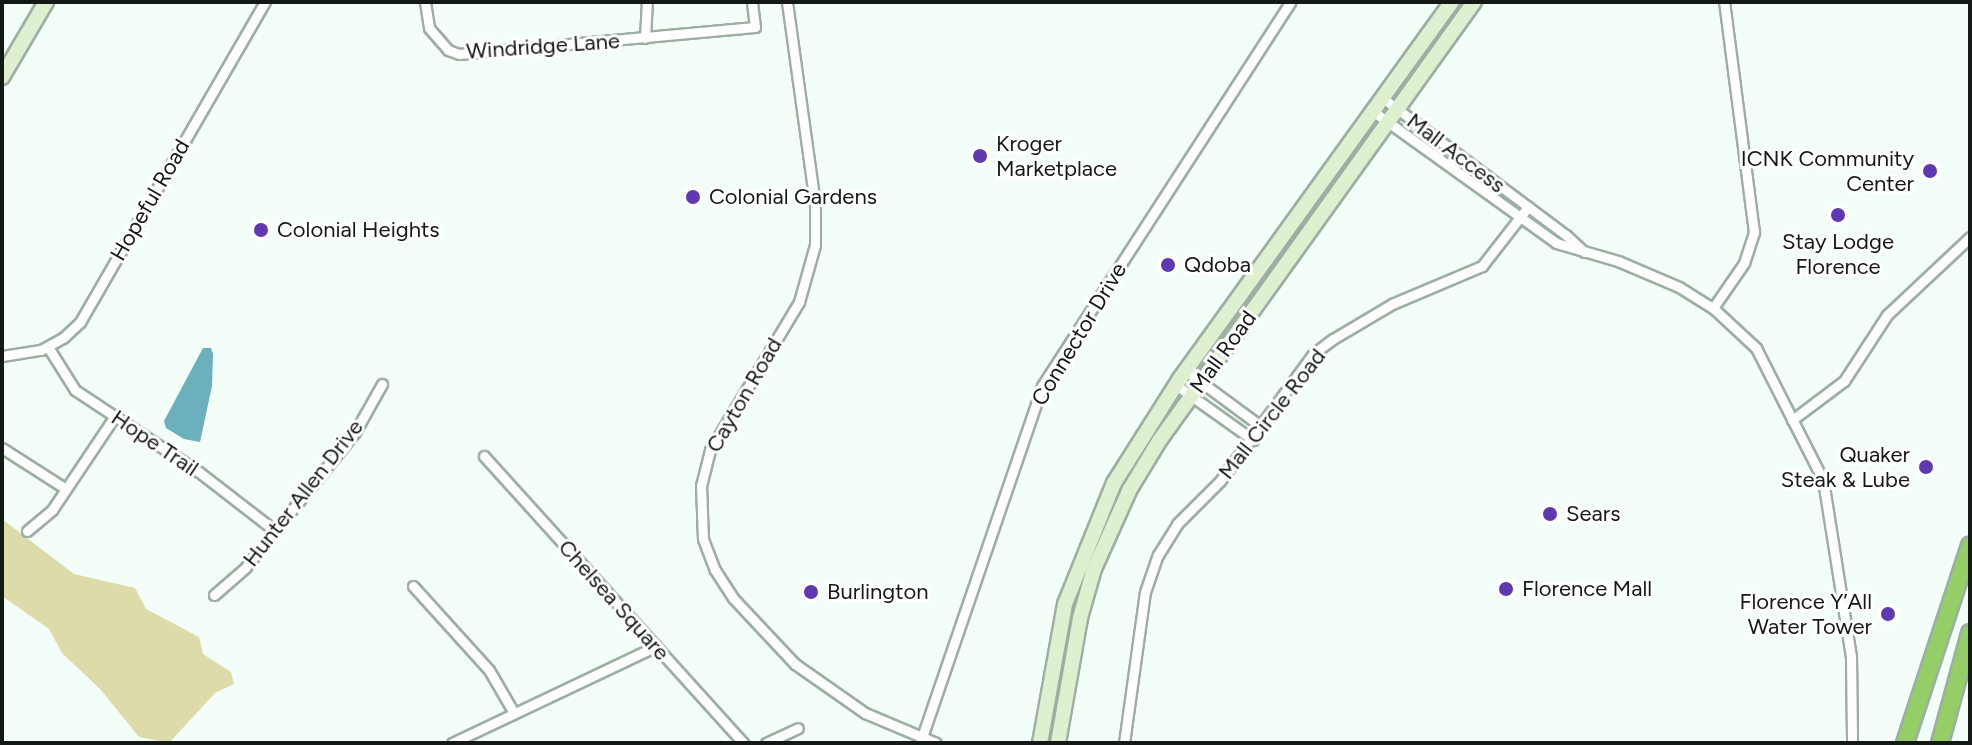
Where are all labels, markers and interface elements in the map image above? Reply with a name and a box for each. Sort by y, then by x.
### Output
street label: Windridge Lane [465,27,621,65]
street label: Mall Access [1402,108,1510,198]
place label: Kroger Marketplace [996,130,1117,182]
street label: Hopeful Road [105,135,195,265]
place label: ICNK Community Center [1741,145,1914,196]
marker: Kroger Marketplace [971,147,989,165]
marker: ICNK Community Center [1921,162,1939,180]
place label: Colonial Gardens [709,184,877,210]
marker: Colonial Gardens [684,188,702,206]
marker: Stay Lodge Florence [1829,206,1847,224]
place label: Colonial Heights [277,217,439,243]
marker: Colonial Heights [252,221,270,239]
place label: Stay Lodge Florence [1782,228,1894,280]
place label: Qdoba [1184,252,1251,278]
marker: Qdoba [1159,256,1177,274]
street label: Connector Drive [1026,258,1132,410]
street label: Mall Road [1184,306,1262,398]
street label: Cayton Road [701,333,787,457]
street label: Mall Circle Road [1213,344,1331,484]
street label: Hope Trail [106,404,204,482]
street label: Hunter Allen Drive [237,414,369,572]
place label: Quaker Steak & Lube [1781,441,1910,492]
marker: Quaker Steak & Lube [1917,458,1935,476]
place label: Sears [1566,501,1620,527]
marker: Sears [1541,505,1559,523]
street label: Chelsea Square [553,534,675,666]
place label: Florence Mall [1522,576,1652,602]
place label: Burlington [827,579,929,605]
marker: Florence Mall [1497,580,1515,598]
marker: Burlington [802,583,820,601]
place label: Florence Y’All Water Tower [1740,588,1872,640]
marker: Florence Y’All Water Tower [1879,605,1897,623]

